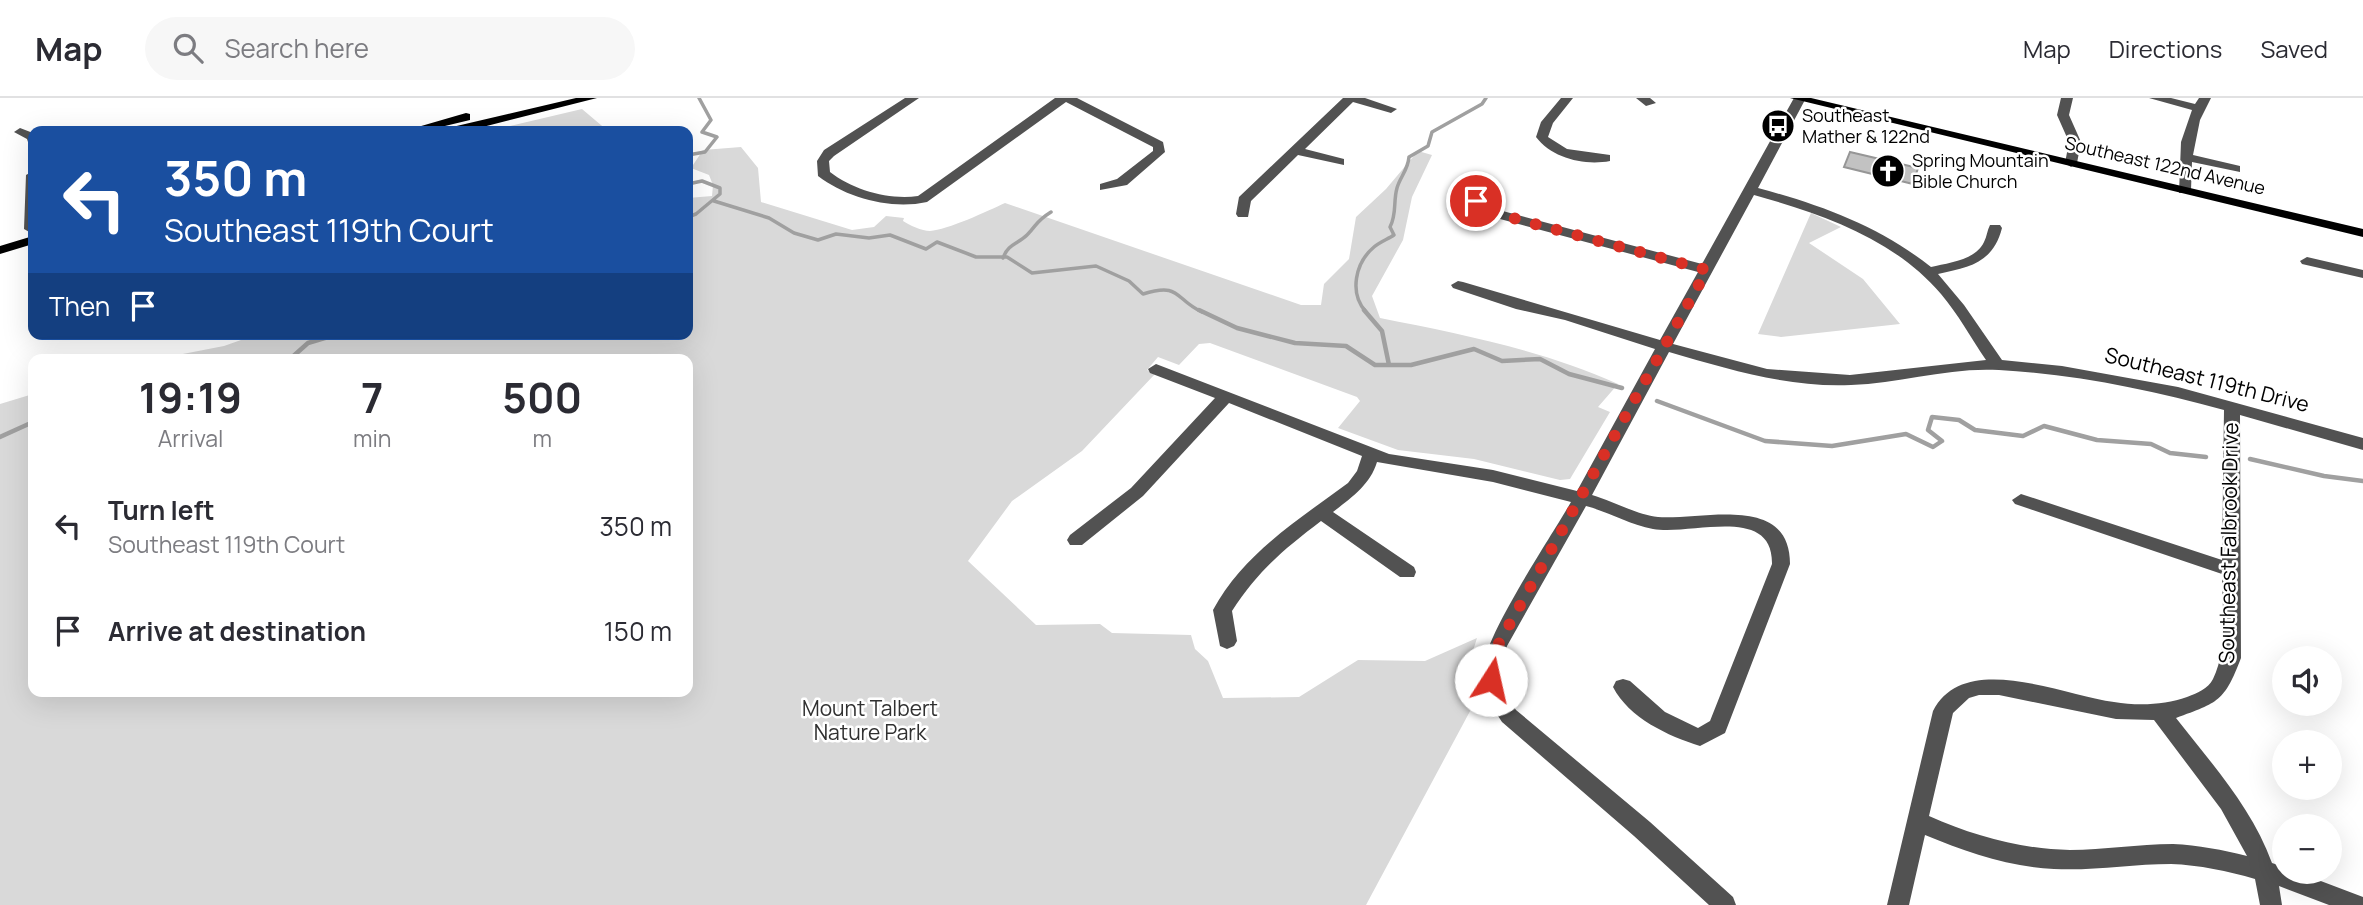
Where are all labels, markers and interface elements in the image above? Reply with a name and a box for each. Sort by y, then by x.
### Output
search box [145,17,635,80]
text: Map [35,26,103,71]
icon: search [169,29,207,67]
text: Search here [225,30,369,66]
text: Map [2023,32,2071,65]
text: Directions [2109,32,2222,65]
text: Saved [2260,32,2328,65]
place label: Southeast Mather & 122nd [1802,103,1930,148]
bus stop icon: Southeast Mather & 122nd [1759,107,1797,145]
street label: Southeast 122nd Avenue [2063,130,2268,200]
text: 350 m [164,144,307,211]
place label: Spring Mountain Bible Church [1912,148,2049,193]
church icon: Spring Mountain Bible Church [1869,152,1907,190]
icon: left [49,154,140,245]
pin [1446,171,1506,231]
icon: arrive [1457,182,1495,220]
text: Southeast 119th Court [164,208,494,252]
icon: arrive [124,287,162,325]
text: Then [49,288,110,324]
street label: Southeast 119th Drive [2102,340,2312,418]
text: 19:19 [139,368,242,426]
text: 7 [361,368,383,426]
text: 500 [502,368,582,426]
text: Arrival [158,422,223,454]
text: min [353,422,392,454]
text: m [532,422,552,454]
street label: Southeast Falbrook Drive [2212,422,2244,664]
text: Turn left [108,492,215,528]
icon: left [49,507,87,545]
text: 350 m [599,508,672,544]
text: Southeast 119th Court [108,528,345,560]
icon: arrive [49,612,87,650]
text: Arrive at destination [108,613,366,649]
text: 150 m [604,613,672,649]
position arrow [1454,643,1528,717]
map controls [2272,646,2342,884]
button: sound [2272,646,2342,716]
park label: Mount Talbert Nature Park [802,694,938,746]
button: + [2272,730,2342,800]
button: − [2272,814,2342,884]

